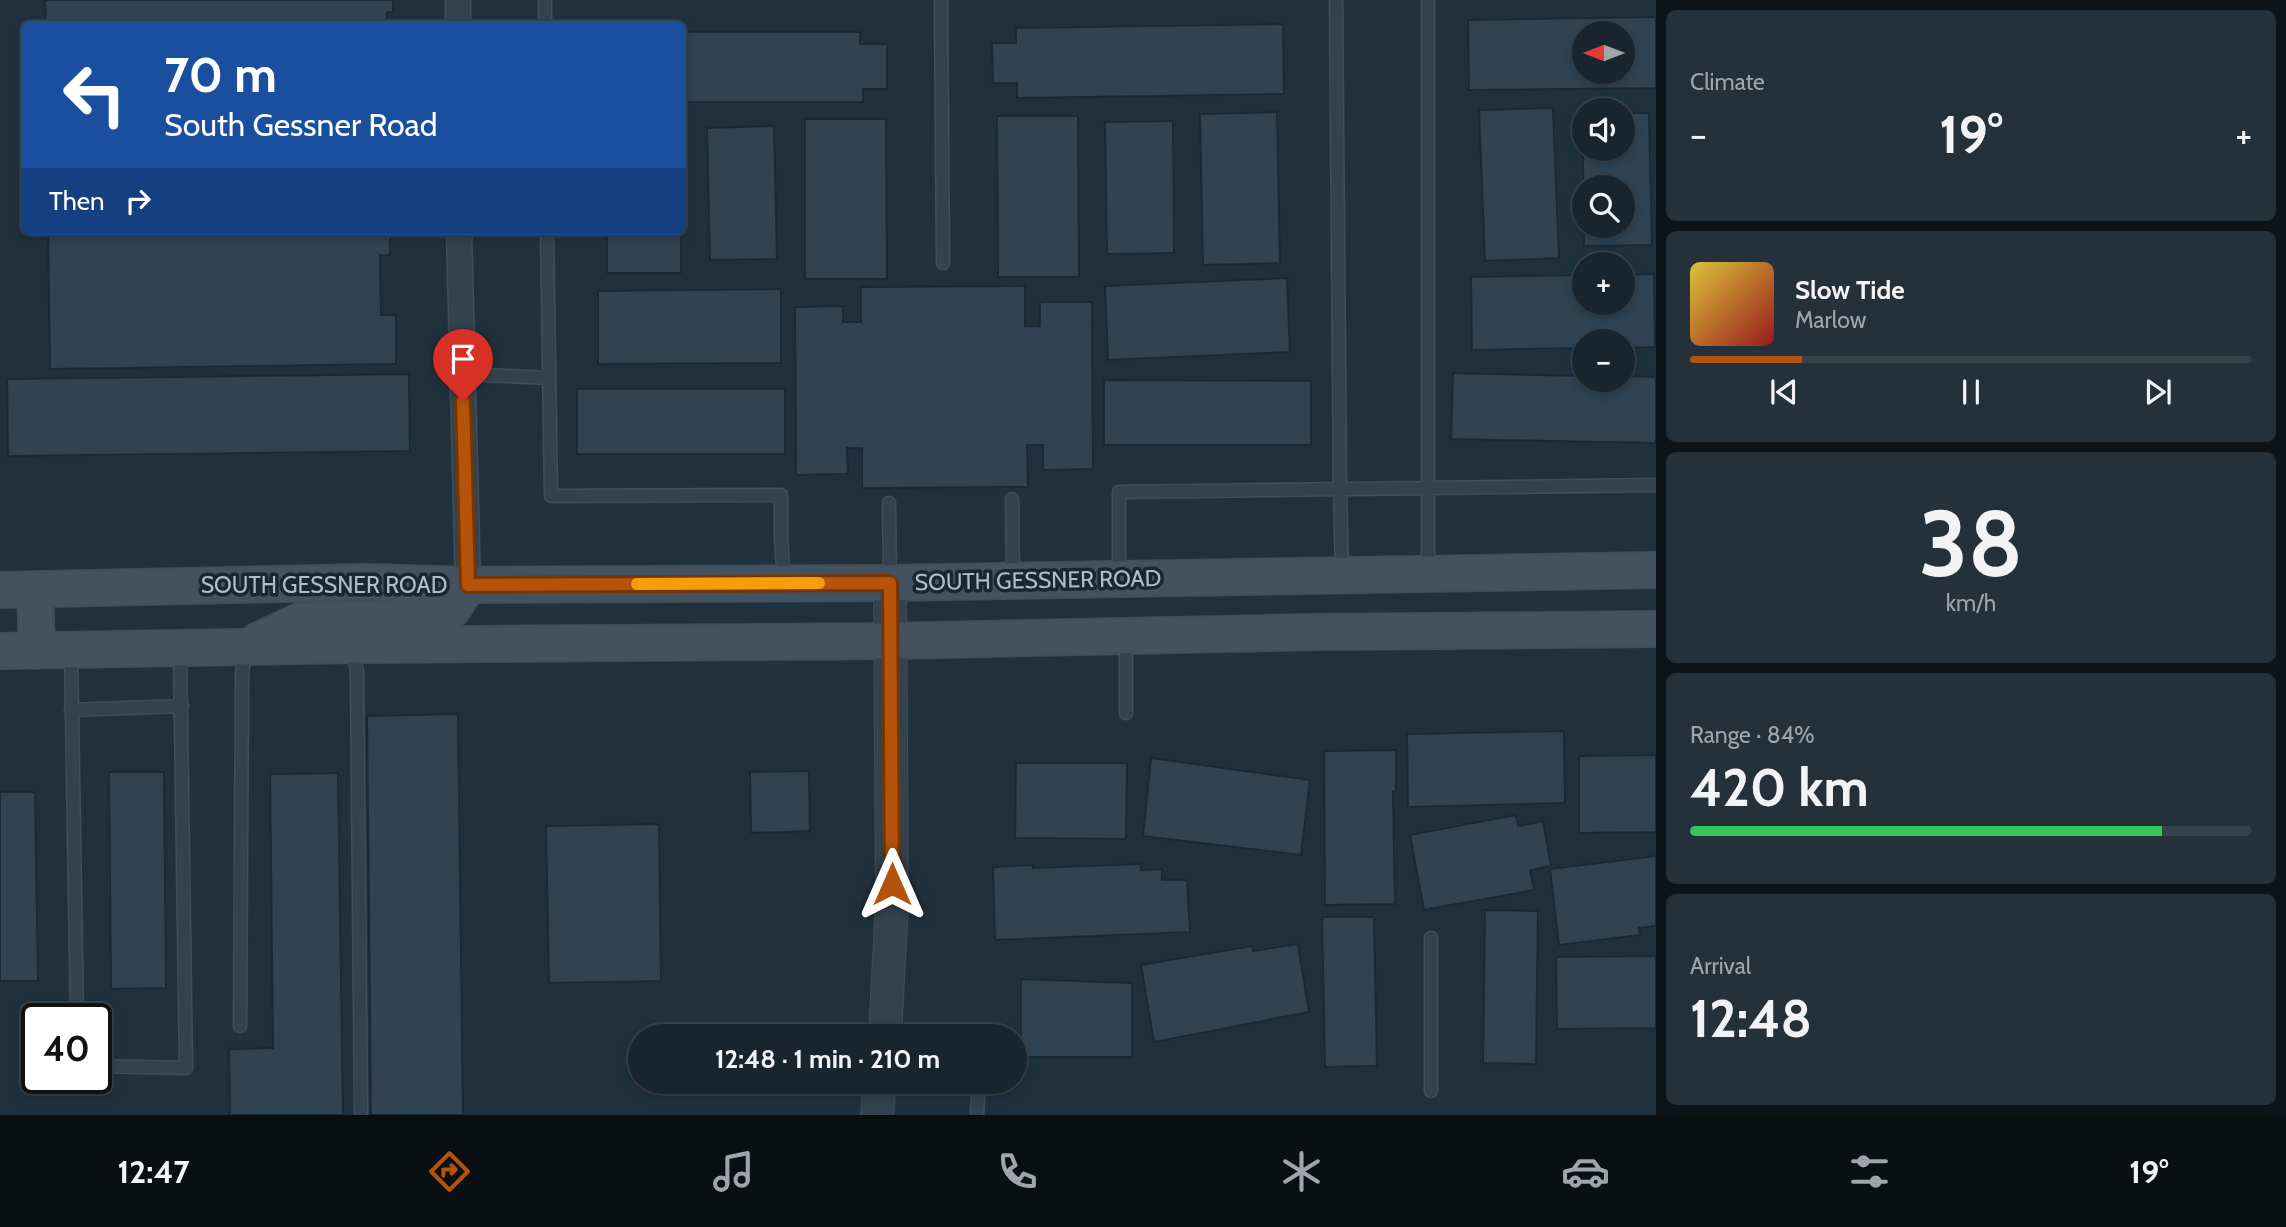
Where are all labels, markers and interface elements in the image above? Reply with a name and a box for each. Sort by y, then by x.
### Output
north arrow [1572,21,1634,84]
map controls [1572,21,1635,392]
text: 70 m [164,45,277,104]
icon: left [49,49,140,140]
text: Climate [1690,68,1765,96]
button: sound [1572,98,1635,161]
text: 19° [1939,103,2003,166]
text: South Gessner Road [164,105,438,144]
text: − [1690,111,1707,158]
text: + [2235,111,2252,158]
button: search [1572,175,1635,238]
icon: right [119,182,157,220]
text: Then [49,185,105,217]
button: + [1572,252,1635,315]
text: Slow Tide [1795,274,1905,306]
text: Marlow [1795,306,1866,334]
pin [433,329,493,401]
button: − [1572,329,1635,392]
icon: arrive [444,340,482,378]
icon: previous [1765,373,1803,411]
icon: pause [1952,373,1990,411]
icon: next [2139,373,2177,411]
text: 38 [1919,488,2023,599]
street label: SOUTH GESSNER ROAD [914,564,1162,596]
street label: SOUTH GESSNER ROAD [201,571,447,599]
text: km/h [1946,589,1996,617]
text: Range · 84% [1690,721,1815,749]
text: 420 km [1690,756,1869,819]
position arrow [855,847,929,921]
text: Arrival [1690,952,1751,980]
text: 12:48 [1690,987,1812,1050]
speed limit sign: 40 [21,1003,112,1094]
text: 12:48 · 1 min · 210 m [715,1043,940,1075]
icon: directions [425,1147,474,1196]
icon: music [709,1147,758,1196]
icon: phone [993,1147,1042,1196]
icon: climate [1277,1147,1326,1196]
icon: car [1561,1147,1610,1196]
icon: filters [1845,1147,1894,1196]
text: 12:47 [118,1152,190,1191]
text: 19° [2129,1152,2168,1191]

